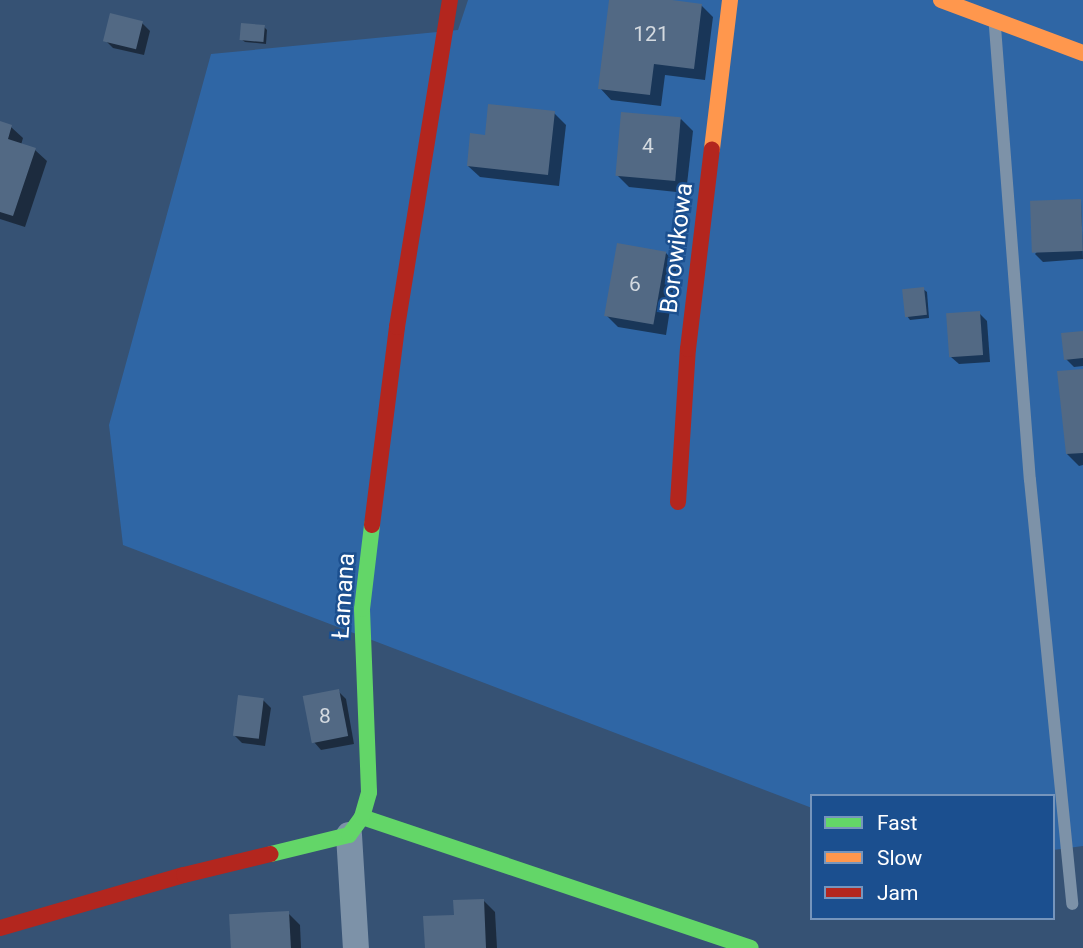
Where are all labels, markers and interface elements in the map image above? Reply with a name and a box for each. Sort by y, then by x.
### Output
house number: 121 [633,21,669,47]
house number: 4 [642,133,654,159]
street label: Borowikowa [655,181,699,315]
house number: 6 [629,271,641,297]
street label: Łamana [327,552,361,640]
house number: 8 [319,703,331,729]
legend [810,794,1055,920]
text: Fast [877,811,917,835]
text: Slow [877,846,922,870]
text: Jam [877,881,918,905]

